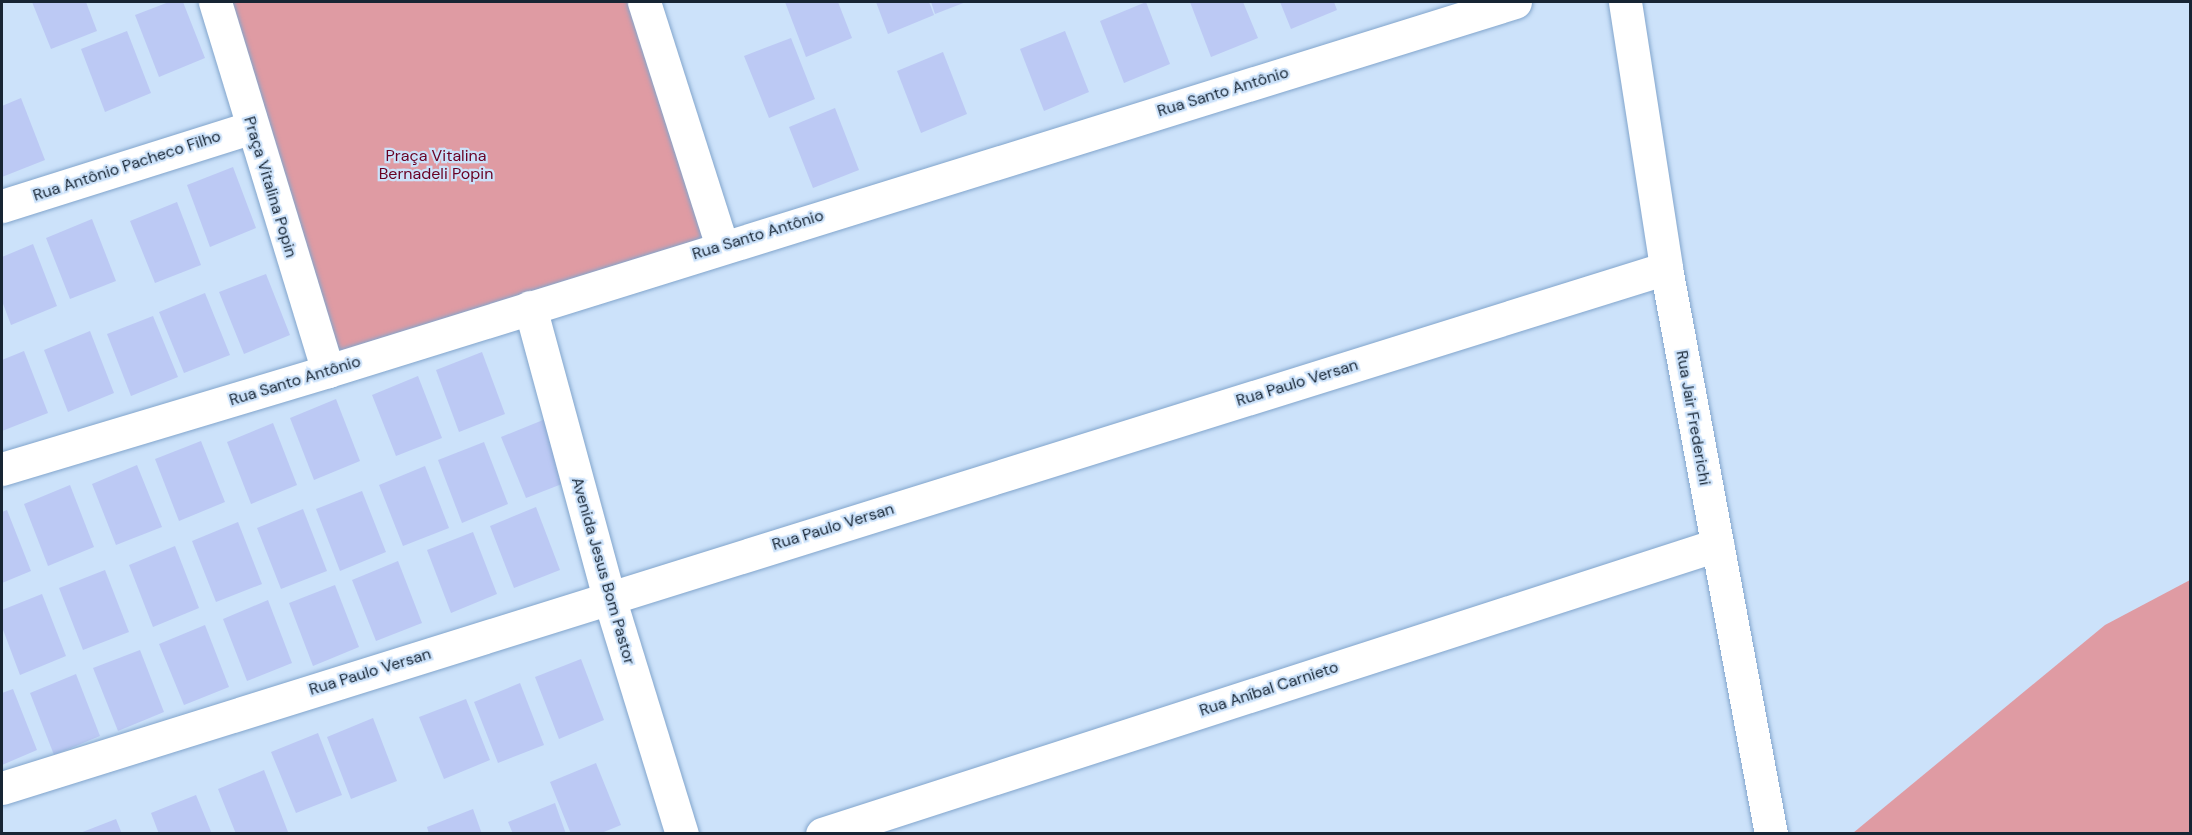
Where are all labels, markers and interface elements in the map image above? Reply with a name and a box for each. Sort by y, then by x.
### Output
street label: Rua Santo Antônio [1155,63,1291,121]
street label: Praça Vitalina Popin [239,114,301,260]
street label: Rua Antônio Pacheco Filho [31,127,223,205]
park label: Praça Vitalina Bernadeli Popin [379,146,493,184]
street label: Rua Santo Antônio [690,206,826,264]
street label: Rua Jair Frederichi [1672,349,1714,487]
street label: Rua Santo Antônio [227,352,363,410]
street label: Rua Paulo Versan [1234,355,1360,411]
street label: Avenida Jesus Bom Pastor [567,475,639,667]
street label: Rua Paulo Versan [770,499,896,555]
street label: Rua Paulo Versan [307,644,433,700]
street label: Rua Aníbal Carnieto [1197,657,1341,721]

